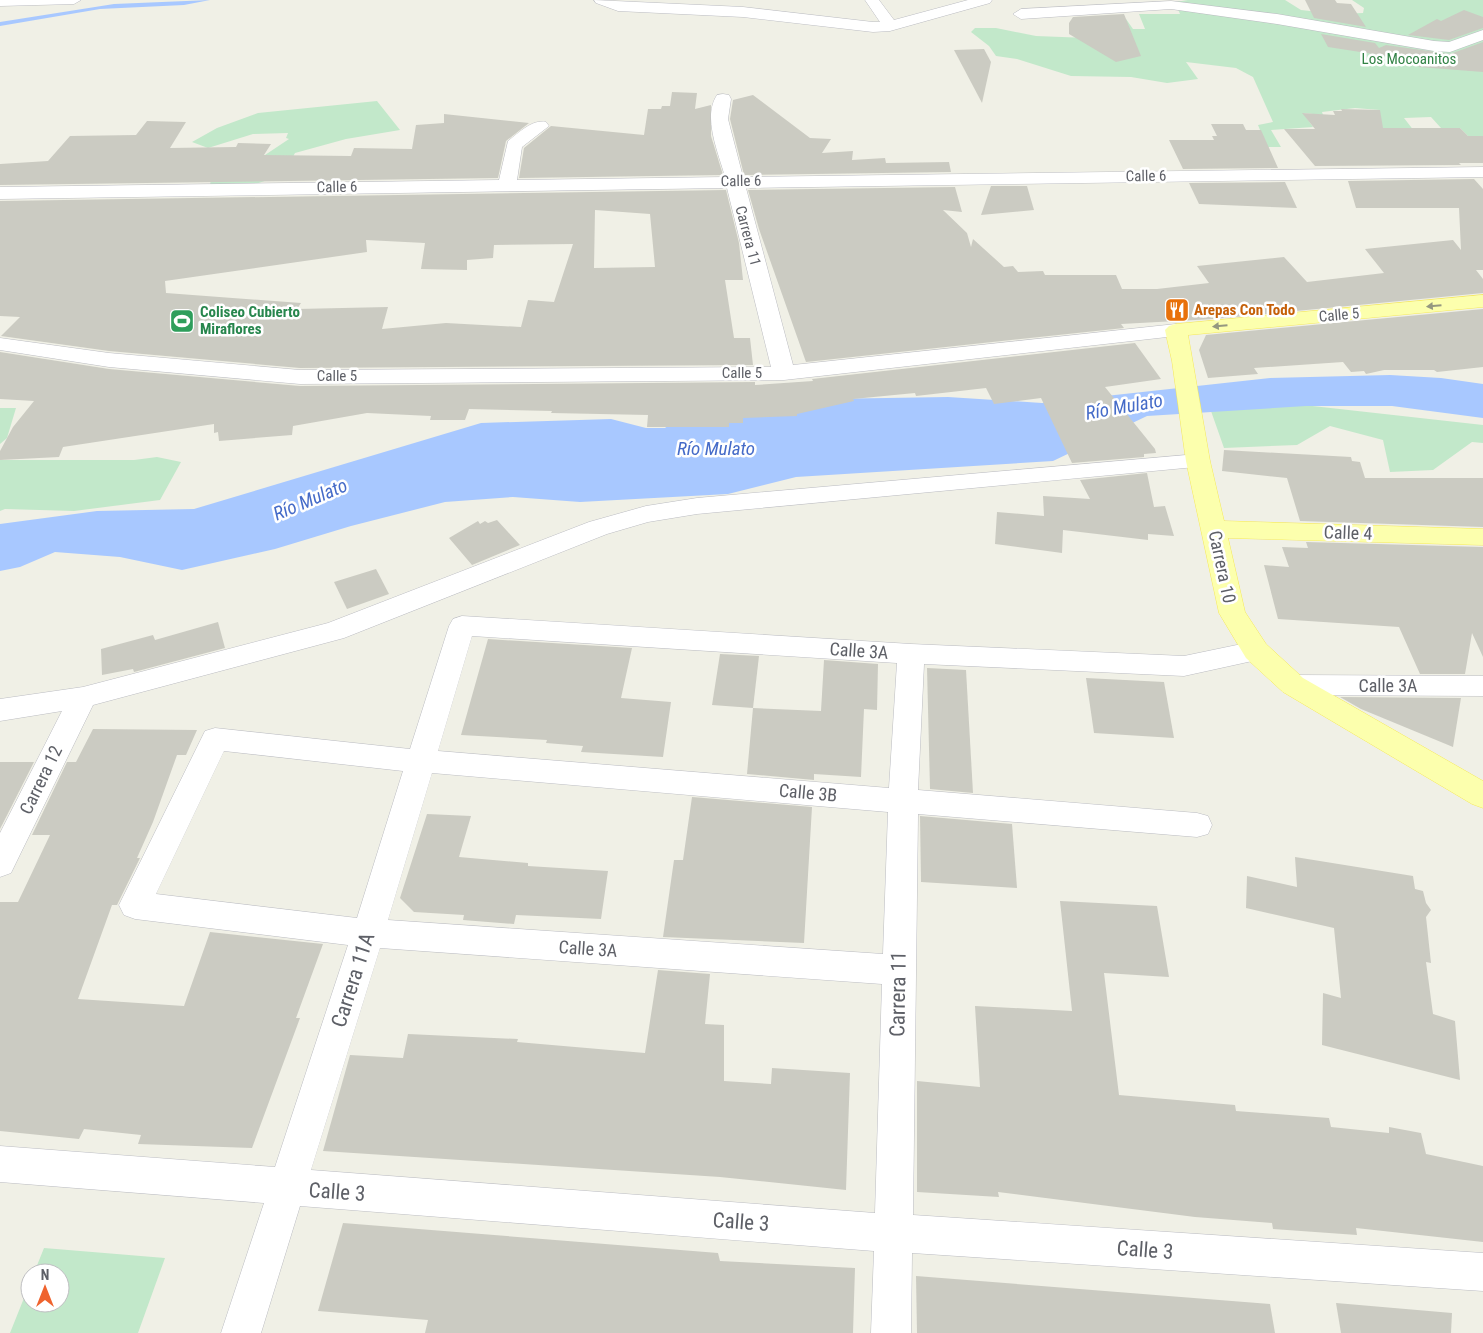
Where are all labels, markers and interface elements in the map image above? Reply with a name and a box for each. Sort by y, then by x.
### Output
park label: Los Mocoanitos [1362,50,1457,68]
street label: Calle 6 [1126,167,1166,185]
street label: Calle 6 [721,172,761,190]
street label: Calle 6 [317,178,357,196]
street label: Carrera 11 [731,204,765,268]
restaurant icon: Arepas Con Todo [1164,297,1190,323]
place label: Arepas Con Todo [1194,301,1295,319]
one-way arrow [1426,302,1442,310]
place label: Coliseo Cubierto Miraflores [200,303,300,338]
street label: Calle 5 [1318,304,1360,326]
sports icon: Coliseo Cubierto Miraflores [169,308,195,334]
one-way arrow [1212,322,1228,330]
street label: Calle 5 [722,364,762,382]
street label: Calle 5 [317,367,357,385]
water label: Río Mulato [1084,388,1165,425]
water label: Río Mulato [677,437,755,460]
water label: Río Mulato [270,474,351,525]
street label: Calle 4 [1323,521,1373,544]
street label: Carrera 10 [1205,529,1240,605]
street label: Calle 3A [829,638,890,663]
street label: Calle 3A [1359,675,1418,696]
street label: Carrera 12 [15,742,66,818]
street label: Calle 3B [778,779,838,806]
street label: Carrera 11A [326,930,380,1030]
street label: Calle 3A [558,936,619,961]
street label: Carrera 11 [885,951,911,1037]
street label: Calle 3 [308,1178,366,1206]
street label: Calle 3 [712,1208,770,1236]
street label: Calle 3 [1116,1236,1174,1264]
north arrow [20,1263,70,1313]
text: N [41,1267,49,1283]

